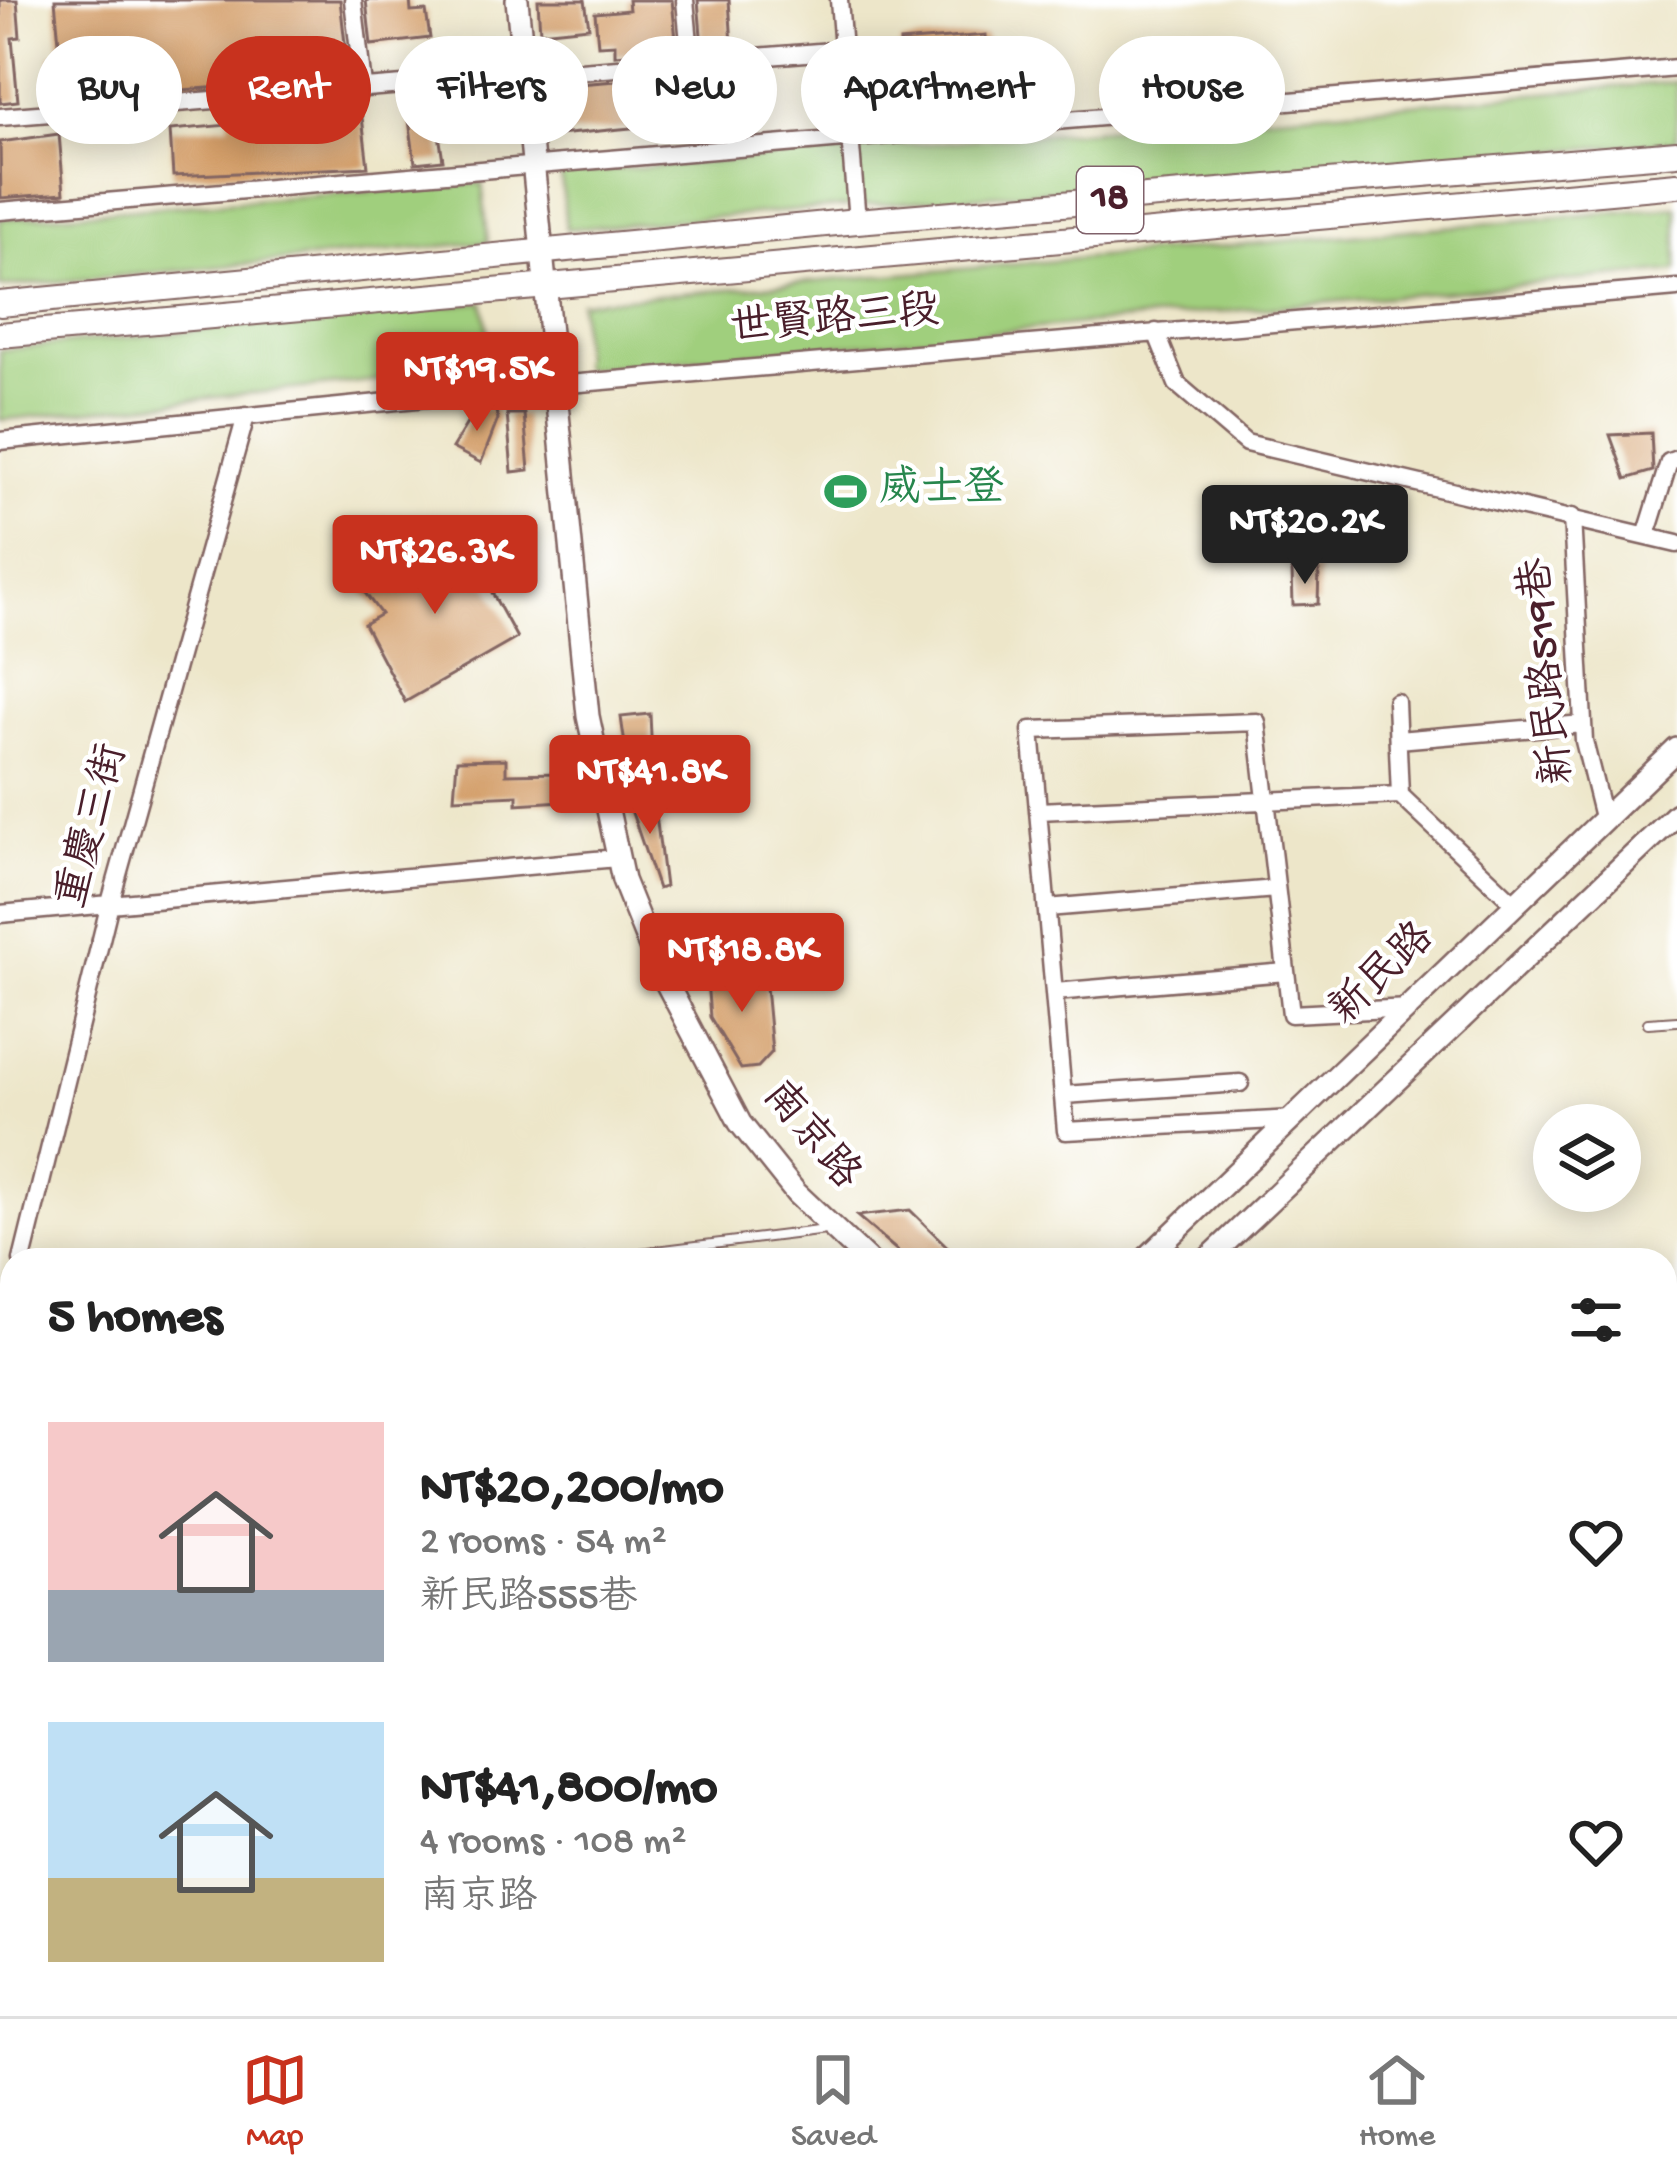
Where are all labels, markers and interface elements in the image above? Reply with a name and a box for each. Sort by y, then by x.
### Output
chip: Buy [36,36,182,144]
chip: Rent [206,36,371,144]
chip: Filters [395,36,588,144]
chip: New [612,36,777,144]
chip: Apartment [801,36,1075,144]
chip: House [1099,36,1285,144]
road number: 18 [1077,167,1143,233]
street label: 世賢路三段 [728,285,942,356]
pin: NT$19.5K [353,332,601,434]
text: NT$19.5K [403,348,551,394]
place label: 威士登 [879,464,1005,516]
sports icon: 威士登 [822,468,868,514]
pin: NT$20.2K [1181,485,1429,587]
text: NT$20.2K [1229,501,1381,547]
pin: NT$26.3K [311,515,559,617]
text: NT$26.3K [360,531,510,577]
street label: 新民路519巷 [1511,555,1586,787]
pin: NT$41.8K [526,735,774,837]
street label: 重慶三街 [47,739,140,914]
text: NT$41.8K [576,751,724,797]
street label: 新民路 [1320,912,1446,1037]
pin: NT$18.8K [618,913,866,1015]
text: NT$18.8K [667,929,817,975]
street label: 南京路 [750,1071,871,1201]
map controls [1533,1104,1641,1212]
button: layers [1533,1104,1641,1212]
icon: filters [1563,1287,1629,1353]
text: 5 homes [48,1290,222,1350]
text: NT$20,200/mo [420,1461,724,1521]
icon: home [144,1470,288,1614]
icon: heart [1563,1509,1629,1575]
text: 2 rooms · 54 m² [420,1521,667,1567]
text: 新民路555巷 [420,1577,638,1623]
text: NT$41,800/mo [420,1761,717,1821]
icon: home [144,1770,288,1914]
icon: heart [1563,1809,1629,1875]
text: 4 rooms · 108 m² [420,1821,686,1867]
text: 南京路 [420,1877,537,1923]
tab: Map [242,2047,308,2157]
tab: Saved [791,2047,876,2157]
tab: Home [1359,2047,1435,2157]

